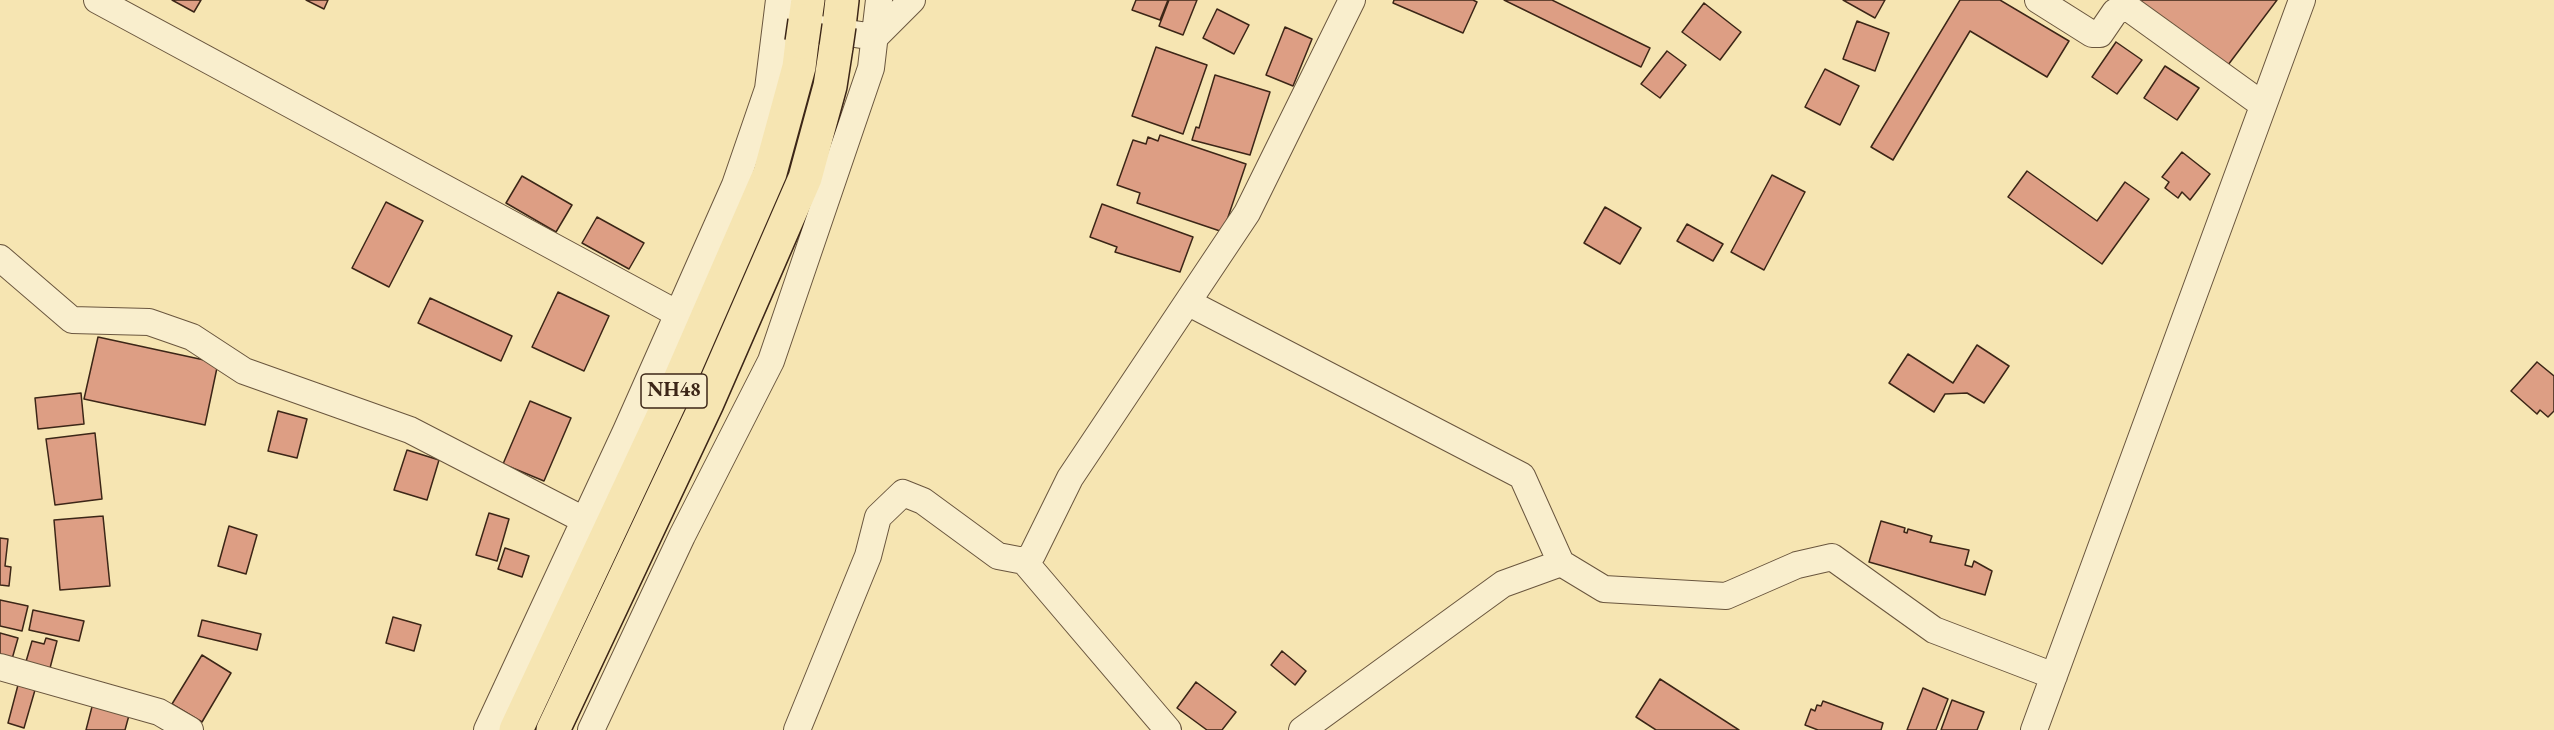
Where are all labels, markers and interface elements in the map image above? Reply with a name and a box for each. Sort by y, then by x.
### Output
road number: NH48 [641,374,707,408]

